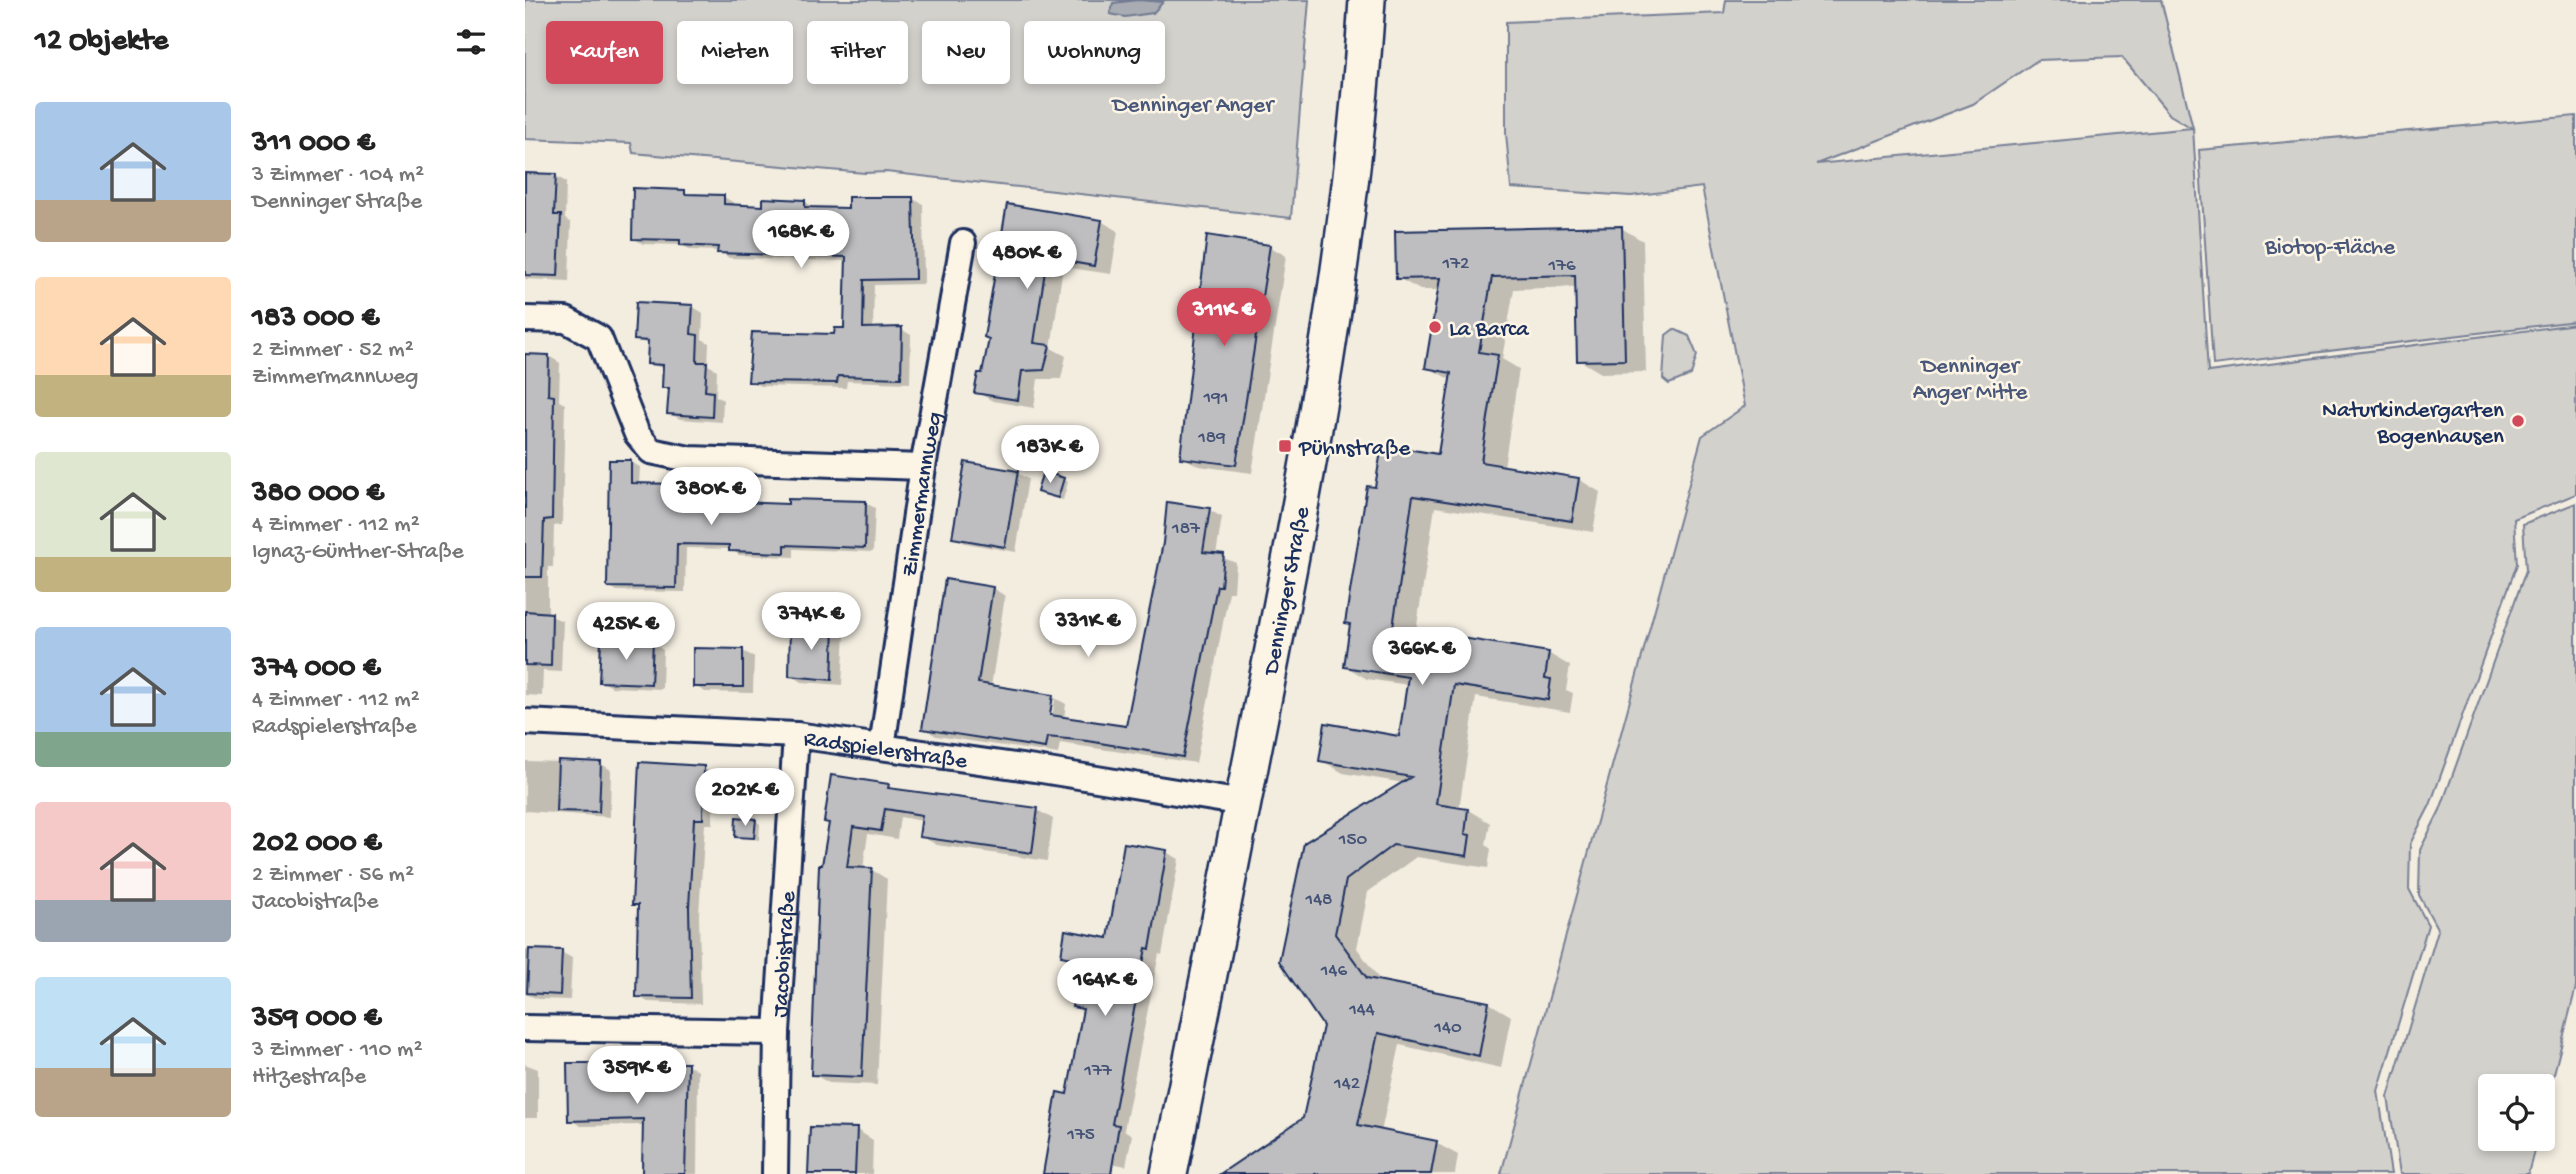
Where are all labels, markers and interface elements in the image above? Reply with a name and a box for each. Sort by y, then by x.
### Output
chip: Kaufen [546,21,663,84]
chip: Mieten [677,21,793,84]
chip: Filter [807,21,908,84]
chip: Neu [922,21,1010,84]
chip: Wohnung [1024,21,1165,84]
icon: filters [452,23,490,61]
text: 12 Objekte [35,25,168,60]
park label: Denninger Anger [1111,93,1275,120]
text: 311 000 € [252,127,375,162]
icon: home [91,130,175,214]
text: 3 Zimmer · 104 m² [252,162,424,189]
text: Denninger Straße [252,189,422,216]
pin: 168K € [744,210,858,270]
text: 168K € [768,219,834,246]
pin: 480K € [970,232,1084,291]
park label: Biotop-Fläche [2264,235,2396,262]
text: 480K € [993,240,1061,267]
house number: 172 [1442,253,1469,276]
house number: 176 [1547,255,1576,278]
pin: 311K € [1167,288,1281,348]
text: 311K € [1193,297,1255,324]
text: 183 000 € [252,302,379,337]
icon: home [91,305,175,389]
place label: La Barca [1449,317,1530,344]
marker: La Barca [1427,319,1443,335]
text: 2 Zimmer · 52 m² [252,337,414,364]
park label: Denninger Anger Mitte [1913,354,2028,407]
text: Zimmermannweg [252,364,418,391]
house number: 191 [1203,387,1228,410]
place label: Naturkindergarten Bogenhausen [2322,398,2504,451]
street label: Zimmermannweg [897,410,950,578]
marker: Naturkindergarten Bogenhausen [2510,413,2526,429]
pin: 183K € [993,426,1107,485]
house number: 189 [1197,427,1226,450]
text: 183K € [1017,434,1083,461]
place label: Pühnstraße [1298,436,1412,463]
marker: Pühnstraße [1277,438,1293,454]
pin: 380K € [654,468,768,527]
text: 380K € [676,476,746,503]
text: 380 000 € [252,477,384,512]
icon: home [91,480,175,564]
street label: Denninger Straße [1258,504,1317,679]
text: 4 Zimmer · 112 m² [252,512,420,539]
house number: 187 [1171,518,1201,541]
text: Ignaz-Günther-Straße [252,539,464,566]
pin: 374K € [754,592,868,652]
pin: 331K € [1031,600,1145,659]
text: 374K € [778,601,844,628]
pin: 425K € [569,602,683,662]
text: 331K € [1056,608,1120,635]
text: 425K € [593,611,659,638]
pin: 366K € [1365,628,1479,687]
text: 366K € [1388,636,1456,663]
text: 374 000 € [252,652,381,687]
icon: home [91,655,175,739]
text: 4 Zimmer · 112 m² [252,687,420,714]
text: Radspielerstraße [252,714,417,741]
street label: Radspielerstraße [802,726,970,776]
pin: 202K € [688,768,802,828]
text: 202K € [711,777,779,804]
text: 202 000 € [252,827,382,862]
house number: 150 [1338,829,1367,852]
icon: home [91,830,175,914]
text: 2 Zimmer · 56 m² [252,862,414,889]
text: Jacobistraße [252,889,378,916]
street label: Jacobistraße [768,889,803,1018]
house number: 148 [1304,889,1333,912]
pin: 164K € [1048,958,1162,1018]
house number: 146 [1320,960,1348,983]
text: 164K € [1073,967,1137,994]
house number: 144 [1348,999,1375,1022]
text: 359 000 € [252,1002,382,1037]
icon: home [91,1005,175,1089]
house number: 140 [1433,1017,1462,1040]
text: 3 Zimmer · 110 m² [252,1037,423,1064]
pin: 359K € [580,1046,694,1106]
text: 359K € [603,1055,671,1082]
house number: 177 [1083,1060,1113,1083]
text: Hitzestraße [252,1064,366,1091]
house number: 142 [1333,1073,1360,1096]
map controls [2478,1074,2555,1151]
button: locate [2478,1074,2555,1151]
house number: 175 [1066,1124,1095,1147]

